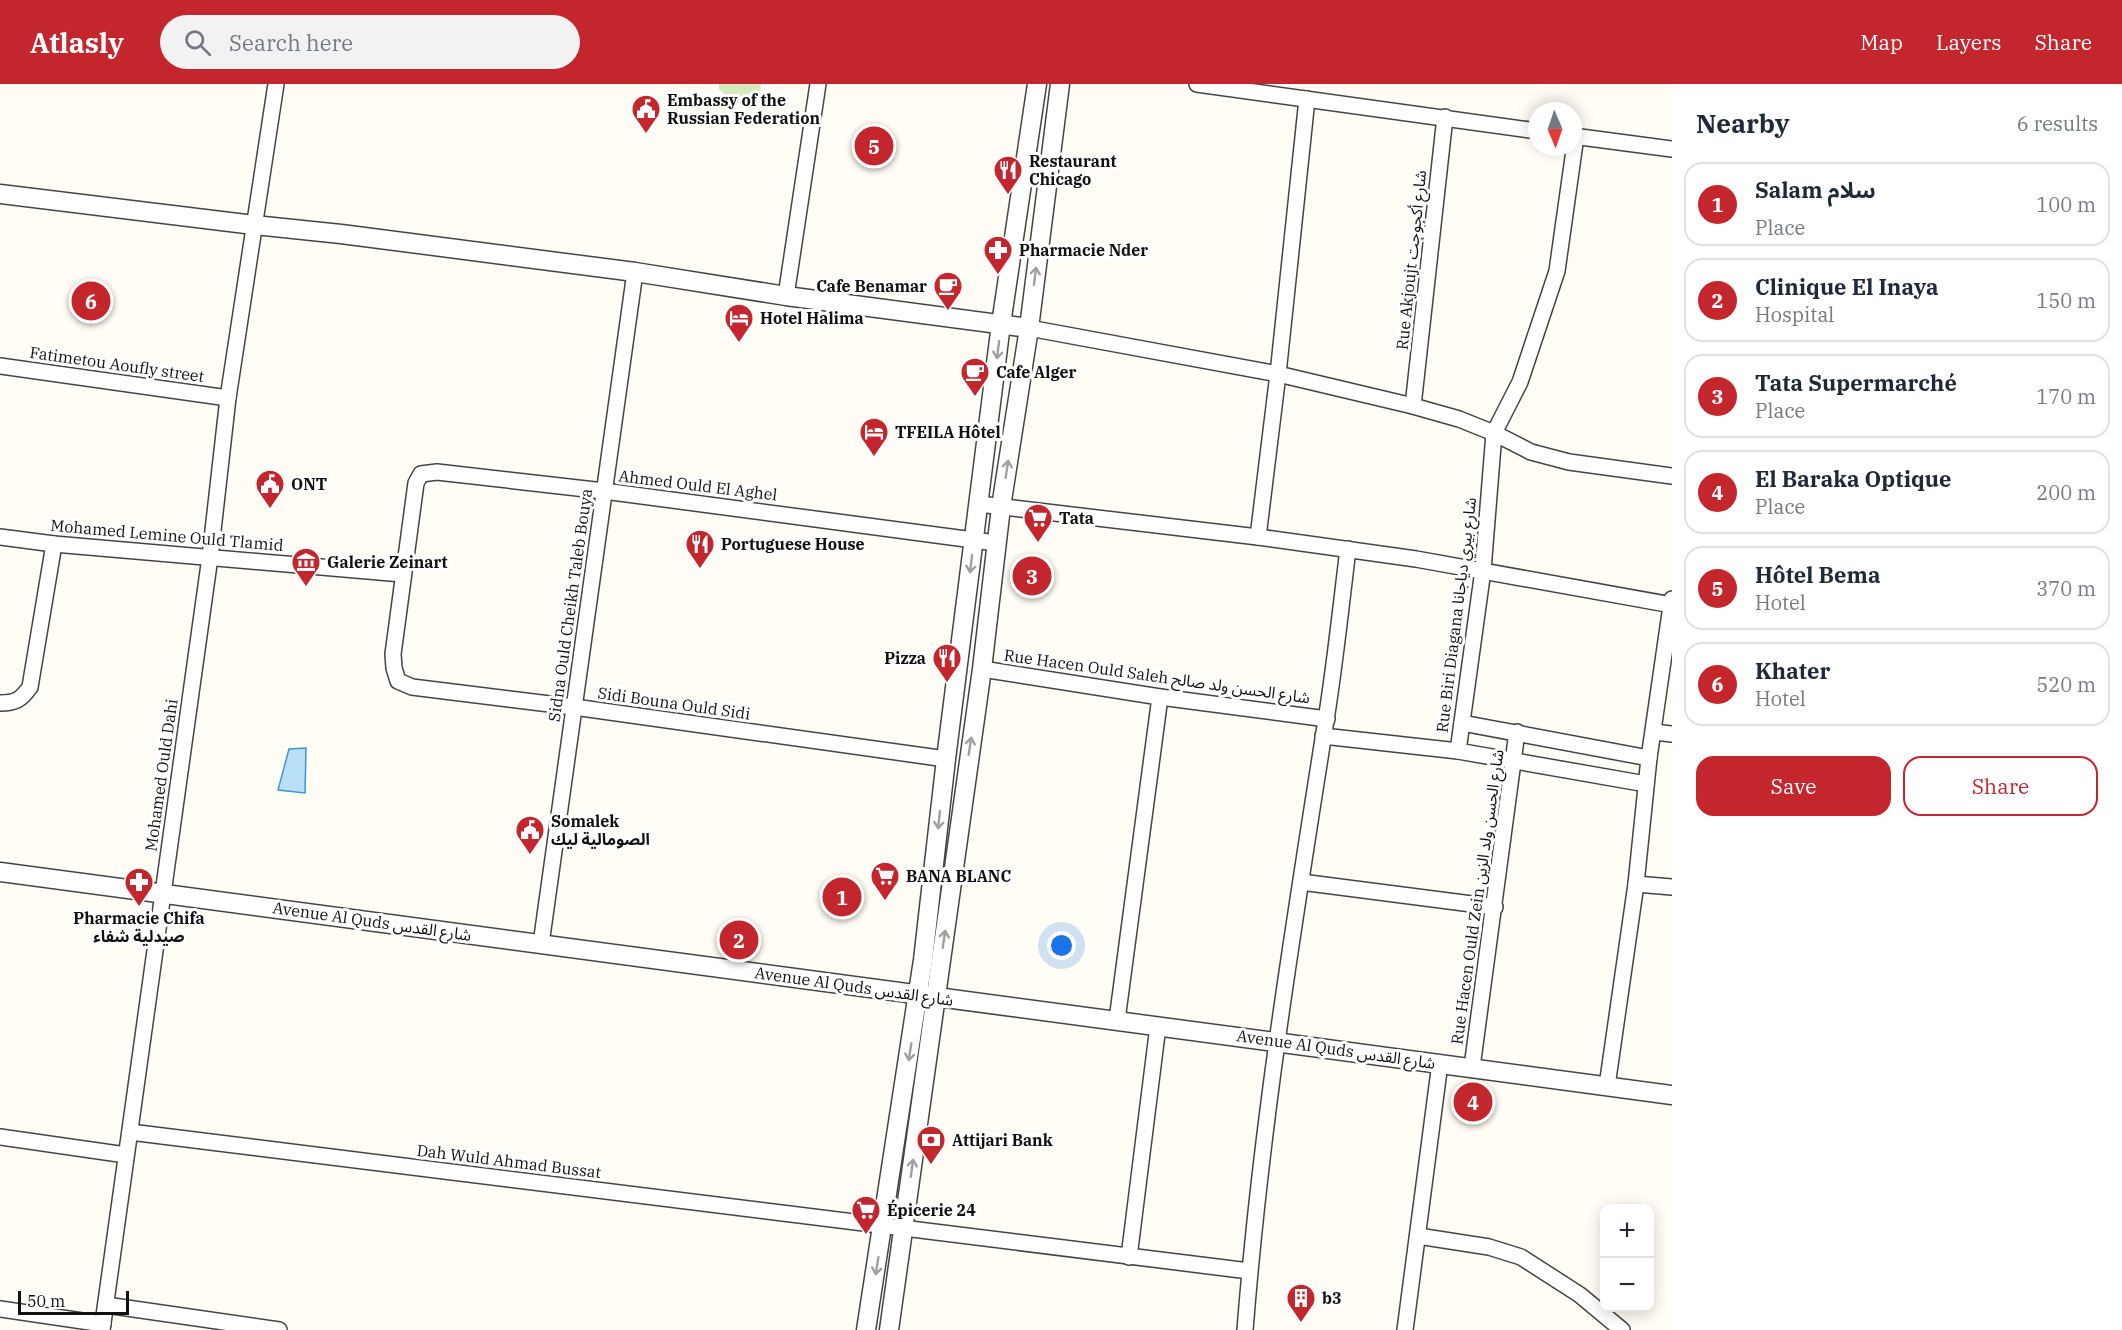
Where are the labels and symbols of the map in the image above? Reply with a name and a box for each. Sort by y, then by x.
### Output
place label: Embassy of the Russian Federation [667,90,820,128]
public building icon: Embassy of the Russian Federation [630,93,662,135]
north arrow [1528,102,1582,156]
pin: 5 [854,124,894,168]
place label: Restaurant Chicago [1029,151,1117,189]
restaurant icon: Restaurant Chicago [992,154,1024,196]
street label: Rue Akjoujt شارع أكجوجت [1392,169,1433,351]
pharmacy icon: Pharmacie Nder [982,234,1014,276]
place label: Pharmacie Nder [1019,240,1148,260]
one-way arrow [1030,267,1041,287]
cafe icon: Cafe Benamar [932,270,964,312]
place label: Cafe Benamar [816,276,927,296]
pin: 6 [72,278,110,324]
hotel icon: Hotel Halima [723,302,755,344]
place label: Hotel Halima [760,308,864,328]
one-way arrow [992,339,1003,359]
street label: Fatimetou Aoufly street [28,342,206,386]
cafe icon: Cafe Alger [959,356,991,398]
place label: Cafe Alger [996,362,1077,382]
hotel icon: TFEILA Hôtel [858,416,890,458]
place label: TFEILA Hôtel [895,422,1001,442]
one-way arrow [1001,460,1012,480]
street label: Ahmed Ould El Aghel [618,465,779,505]
public building icon: ONT [254,468,286,510]
place label: ONT [291,474,327,494]
street label: Sidna Ould Cheikh Taleb Bouya [544,487,596,723]
street label: Rue Biri Diagana شارع بيري دياجانا [1432,496,1483,734]
supermarket icon: Tata [1022,502,1054,544]
place label: Tata [1059,508,1094,528]
street label: Mohamed Lemine Ould Tlamid [50,515,284,555]
restaurant icon: Portuguese House [684,528,716,570]
place label: Portuguese House [721,534,865,554]
museum icon: Galerie Zeinart [290,546,322,588]
place label: Galerie Zeinart [327,552,448,572]
one-way arrow [965,554,976,573]
pin: 3 [1012,554,1052,598]
restaurant icon: Pizza [931,642,963,684]
street label: Rue Hacen Ould Saleh شارع الحسن ولد صالح [1002,645,1311,710]
place label: Pizza [884,648,926,668]
street label: Sidi Bouna Ould Sidi [596,682,752,724]
street label: Mohamed Ould Dahi [140,697,182,853]
one-way arrow [964,736,975,756]
street label: Rue Hacen Ould Zein شارع الحسن ولد الزين [1446,748,1511,1046]
one-way arrow [934,810,945,829]
place label: Somalek الصومالية ليك [551,811,650,849]
public building icon: Somalek الصومالية ليك [514,814,546,856]
supermarket icon: BANA BLANC [869,860,901,902]
pharmacy icon: Pharmacie Chifa صيدلية شفاء [123,866,155,908]
place label: BANA BLANC [906,866,1011,886]
pin: 1 [822,874,862,920]
street label: Avenue Al Quds شارع القدس [271,897,473,948]
place label: Pharmacie Chifa صيدلية شفاء [73,908,205,946]
pin: 2 [720,918,758,962]
one-way arrow [938,930,949,949]
your location [1047,931,1076,960]
street label: Avenue Al Quds شارع القدس [753,962,955,1013]
street label: Avenue Al Quds شارع القدس [1235,1025,1437,1076]
one-way arrow [904,1042,915,1062]
pin: 4 [1454,1080,1492,1124]
bank icon: Attijari Bank [915,1124,947,1166]
place label: Attijari Bank [952,1130,1053,1150]
street label: Dah Wuld Ahmad Bussat [416,1140,603,1182]
one-way arrow [906,1159,917,1178]
supermarket icon: Épicerie 24 [850,1194,882,1236]
place label: Épicerie 24 [887,1199,976,1220]
one-way arrow [871,1255,882,1275]
building icon: b3 [1285,1282,1317,1324]
scale bar [18,1288,129,1316]
place label: b3 [1322,1288,1342,1308]

